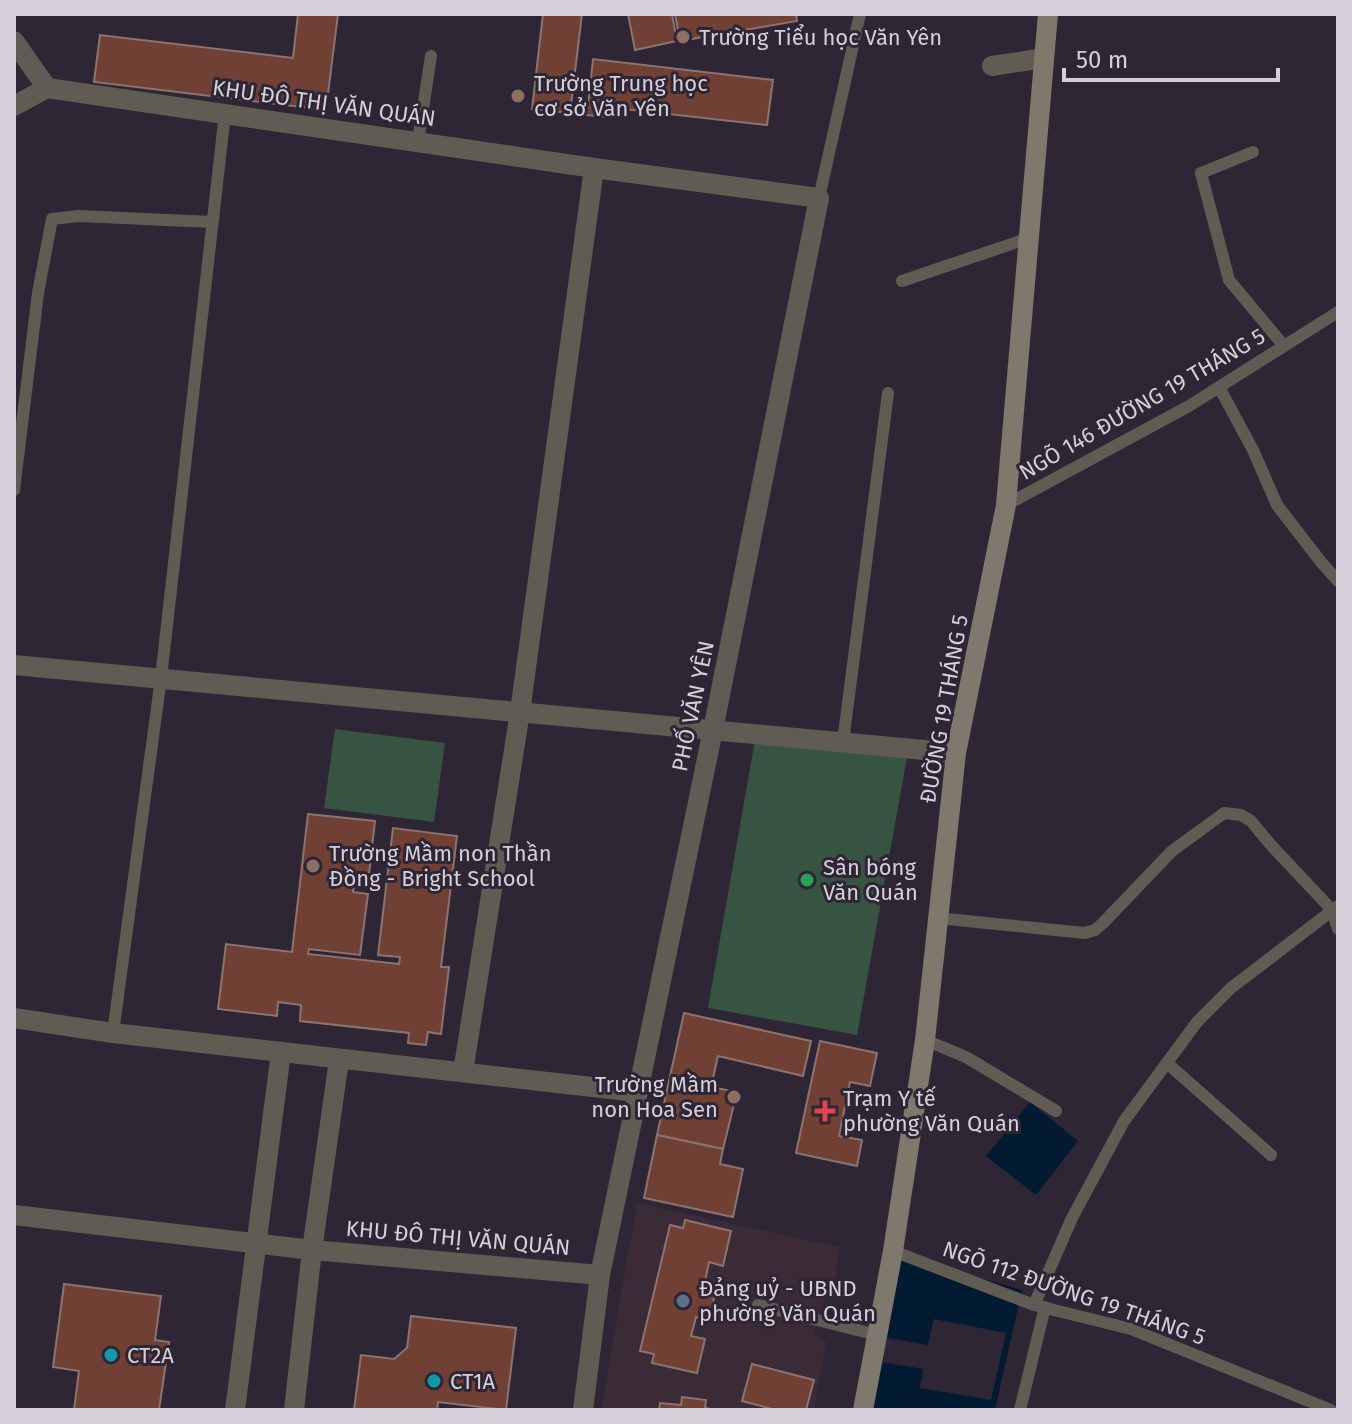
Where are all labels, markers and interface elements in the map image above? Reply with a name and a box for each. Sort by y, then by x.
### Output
place label: Trường Tiểu học Văn Yên [699,23,942,51]
marker: Trường Tiểu học Văn Yên [674,28,692,46]
scale bar [1064,32,1278,82]
text: 50 m [1076,46,1128,74]
place label: Trường Trung học cơ sở Văn Yên [534,70,708,122]
street label: KHU ĐÔ THỊ VĂN QUÁN [211,74,437,132]
marker: Trường Trung học cơ sở Văn Yên [509,87,527,105]
street label: NGÕ 146 ĐƯỜNG 19 THÁNG 5 [1014,322,1270,486]
street label: ĐƯỜNG 19 THÁNG 5 [914,613,974,805]
street label: PHỐ VĂN YÊN [664,638,720,774]
place label: Trường Mầm non Thần Đồng - Bright School [329,840,552,892]
place label: Sân bóng Văn Quán [823,854,918,906]
marker: Trường Mầm non Thần Đồng - Bright School [304,857,322,875]
marker: Sân bóng Văn Quán [798,871,816,889]
place label: Trường Mầm non Hoa Sen [591,1071,718,1123]
place label: Trạm Y tế phường Văn Quán [843,1085,1020,1137]
marker: Trường Mầm non Hoa Sen [725,1088,743,1106]
marker: Trạm Y tế phường Văn Quán [814,1100,836,1122]
street label: KHU ĐÔ THỊ VĂN QUÁN [345,1215,571,1261]
street label: NGÕ 112 ĐƯỜNG 19 THÁNG 5 [939,1235,1209,1351]
place label: Đảng uỷ - UBND phường Văn Quán [699,1275,876,1327]
marker: Đảng uỷ - UBND phường Văn Quán [674,1292,692,1310]
place label: CT2A [127,1342,174,1369]
marker: CT2A [102,1346,120,1364]
place label: CT1A [450,1368,496,1395]
marker: CT1A [425,1372,443,1390]

